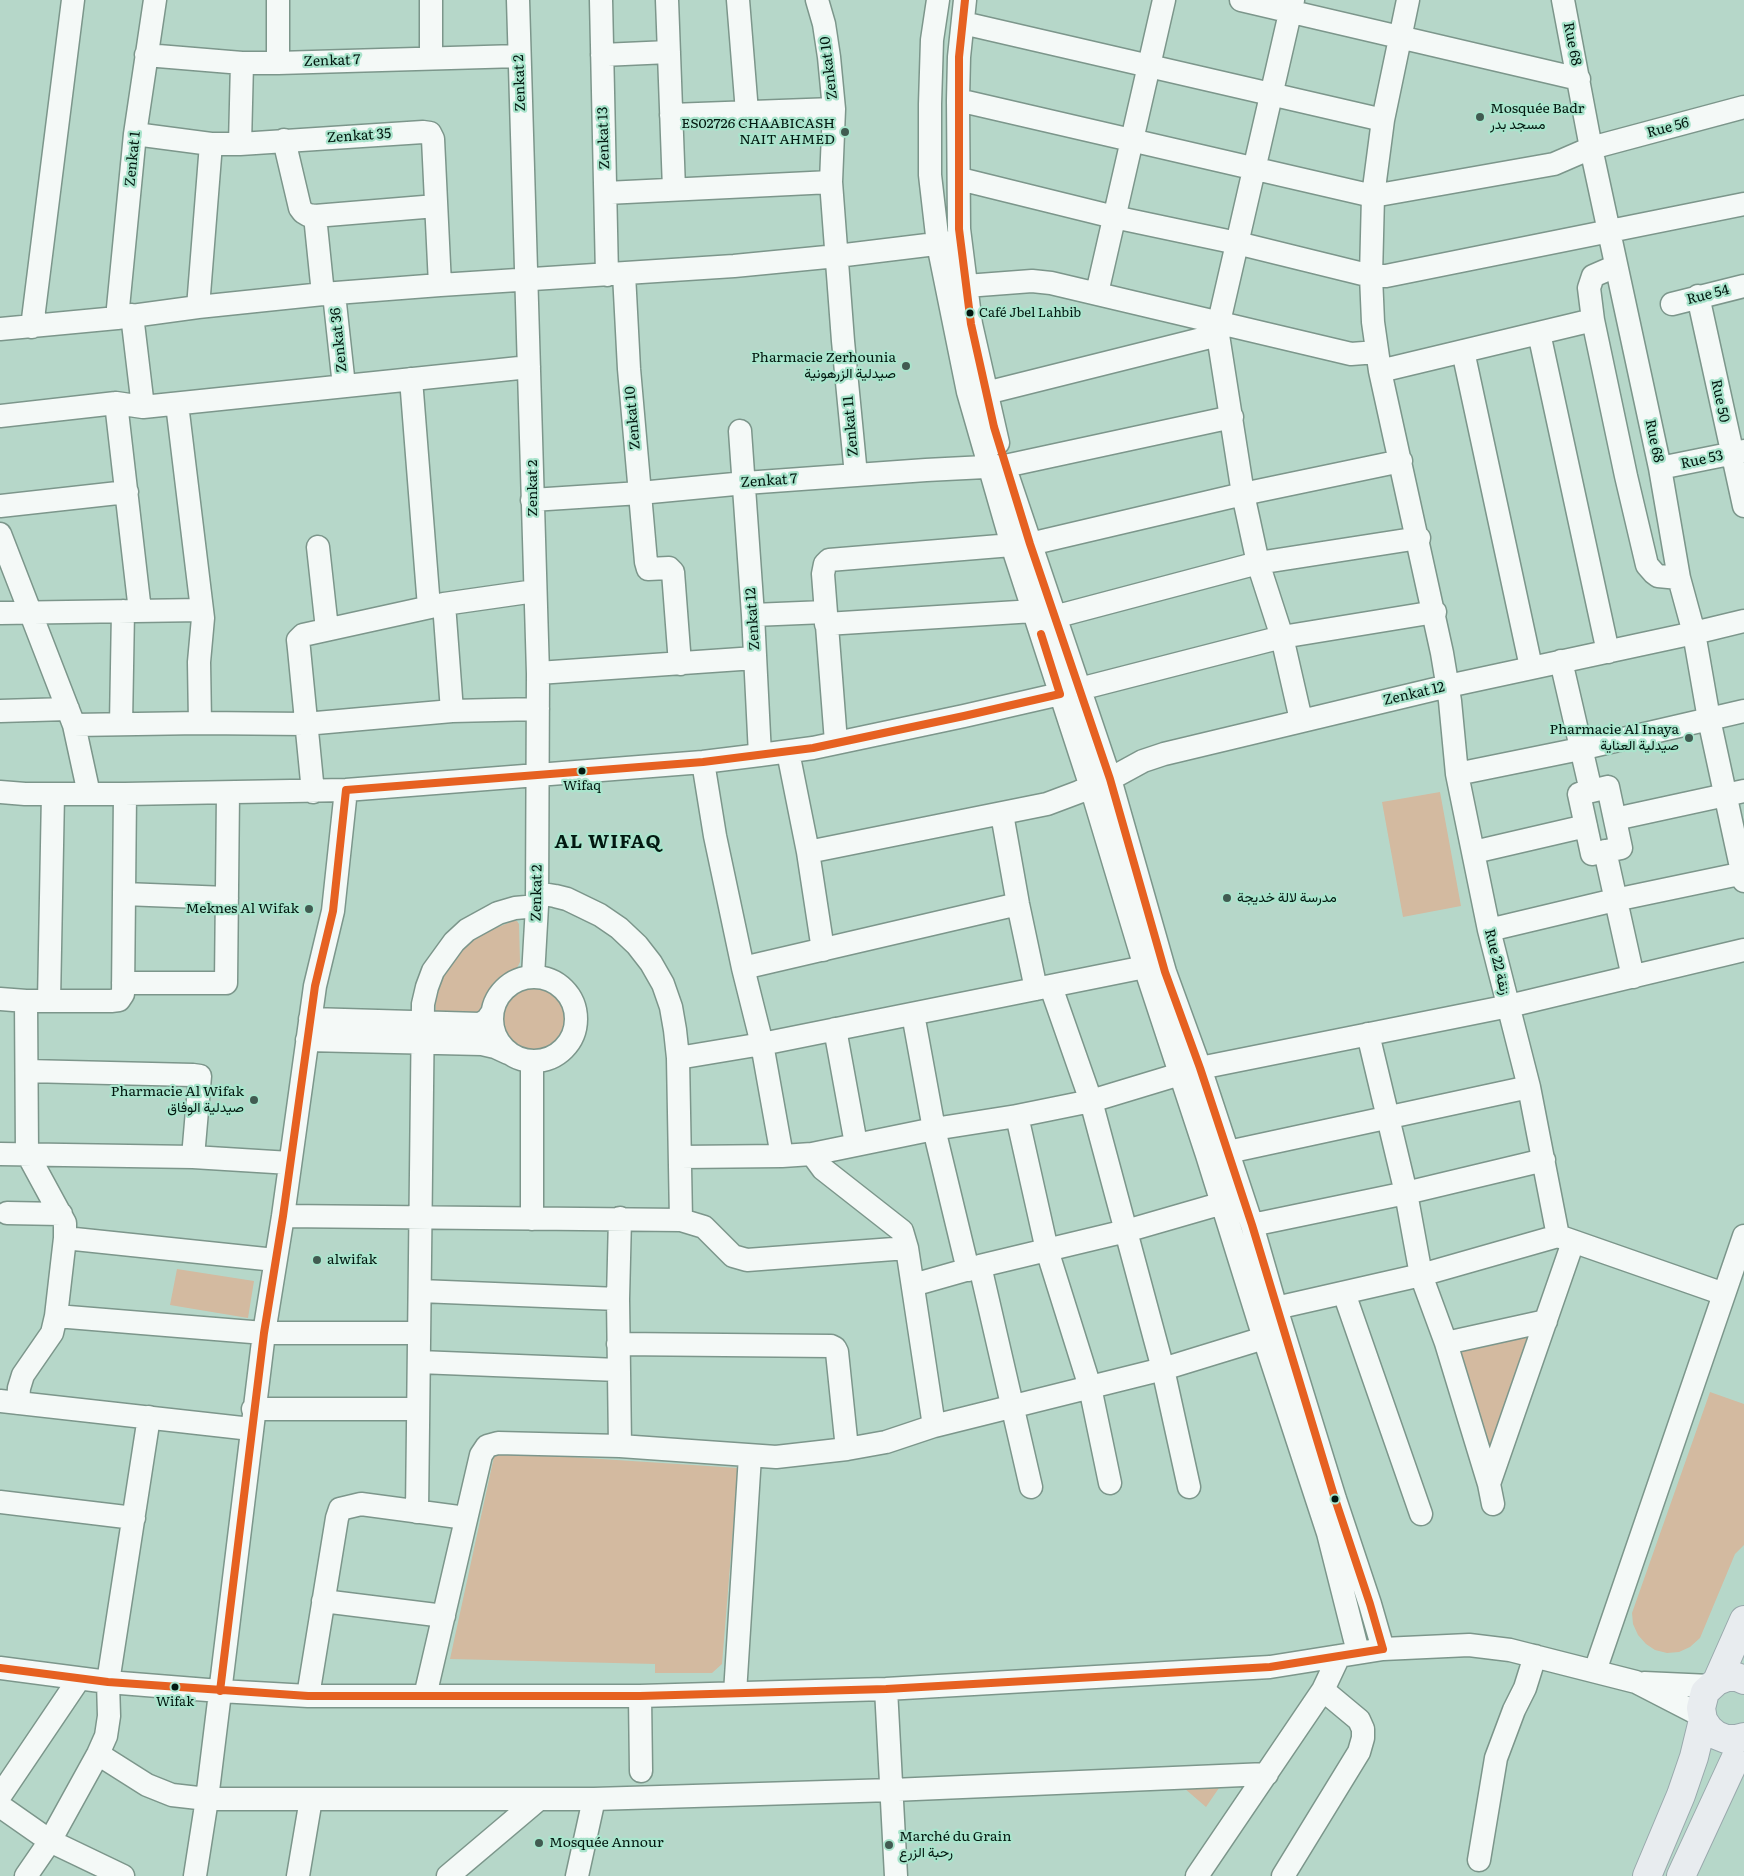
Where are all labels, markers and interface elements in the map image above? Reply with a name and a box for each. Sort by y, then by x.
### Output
street label: Rue 68 [1560,21,1584,67]
street label: Zenkat 10 [817,35,841,101]
street label: Zenkat 7 [303,52,361,70]
street label: Zenkat 2 [511,54,529,112]
place label: Mosquée Badr مسجد بدر [1490,101,1584,134]
street label: Zenkat 13 [595,106,613,170]
marker: Mosquée Badr مسجد بدر [1474,111,1486,123]
street label: Rue 56 [1645,114,1691,142]
place label: ES02726 CHAABICASH NAIT AHMED [681,116,835,148]
street label: Zenkat 35 [326,125,392,147]
marker: ES02726 CHAABICASH NAIT AHMED [839,126,851,138]
street label: Zenkat 1 [122,131,144,187]
street label: Rue 54 [1685,282,1731,308]
place label: Café Jbel Lahbib [979,305,1081,321]
street label: Zenkat 36 [327,307,351,373]
marker: Café Jbel Lahbib [965,308,975,318]
place label: Pharmacie Zerhounia صيدلية الزرهونية [751,350,896,382]
marker: Pharmacie Zerhounia صيدلية الزرهونية [900,360,912,372]
street label: Rue 50 [1707,378,1733,424]
street label: Zenkat 10 [622,386,644,450]
street label: Zenkat 11 [840,395,862,457]
street label: Rue 68 [1641,418,1667,464]
street label: Rue 53 [1679,447,1725,473]
street label: Zenkat 2 [525,460,541,516]
street label: Zenkat 7 [740,471,798,491]
street label: Zenkat 12 [742,587,764,651]
street label: Zenkat 12 [1382,679,1446,709]
place label: Pharmacie Al Inaya صيدلية العناية [1550,722,1679,754]
marker: Pharmacie Al Inaya صيدلية العناية [1683,732,1695,744]
marker: Wifaq [577,766,587,776]
place label: Wifaq [563,778,601,794]
district label: AL WIFAQ [554,831,662,853]
street label: Zenkat 2 [528,864,546,922]
place label: مدرسة لالة خديجة [1237,890,1337,906]
marker: مدرسة لالة خديجة [1221,892,1233,904]
place label: Meknes Al Wifak [186,901,299,917]
marker: Meknes Al Wifak [303,903,315,915]
street label: Rue 22 زنقة [1481,927,1513,997]
place label: Pharmacie Al Wifak صيدلية الوفاق [111,1084,244,1116]
marker: Pharmacie Al Wifak صيدلية الوفاق [248,1094,260,1106]
place label: alwifak [327,1252,377,1268]
marker: alwifak [311,1254,323,1266]
unlabelled marker [1330,1494,1340,1504]
marker: Wifak [170,1682,180,1692]
place label: Wifak [156,1694,194,1710]
place label: Marché du Grain رحبة الزرع [899,1829,1011,1861]
place label: Mosquée Annour [549,1835,664,1851]
marker: Mosquée Annour [533,1837,545,1849]
marker: Marché du Grain رحبة الزرع [883,1839,895,1851]

